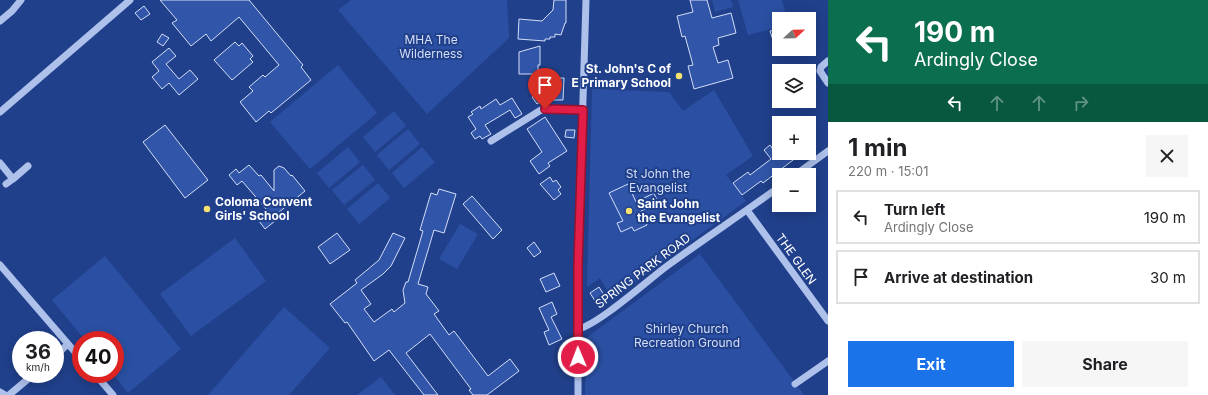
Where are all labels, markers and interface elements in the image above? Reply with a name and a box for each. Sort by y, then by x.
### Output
north arrow [772,12,816,56]
map controls [772,12,816,212]
text: 190 m [914,15,995,49]
icon: left [848,16,900,68]
park label: MHA The Wilderness [399,32,463,61]
text: Ardingly Close [914,49,1038,70]
place label: St. John's C of E Primary School [571,61,671,90]
button: layers [772,64,816,108]
pin [528,68,562,109]
marker: St. John's C of E Primary School [674,71,684,81]
icon: arrive [534,74,556,96]
icon: left [944,92,966,114]
icon: ahead [986,92,1008,114]
icon: ahead [1028,92,1050,114]
icon: right [1070,92,1092,114]
button: + [772,116,816,160]
text: 1 min [848,133,907,162]
button: close [1146,135,1188,177]
text: 220 m · 15:01 [848,163,929,179]
park label: St John the Evangelist [626,166,690,195]
button: − [772,168,816,212]
place label: Coloma Convent Girls' School [215,194,313,223]
place label: Saint John the Evangelist [637,196,721,225]
text: Turn left [884,200,945,219]
marker: Coloma Convent Girls' School [202,204,212,214]
marker: Saint John the Evangelist [624,206,634,216]
icon: left [850,206,872,228]
text: 190 m [1144,208,1186,227]
text: Ardingly Close [884,219,973,235]
street label: SPRING PARK ROAD [592,230,693,311]
street label: THE GLEN [773,230,820,287]
icon: arrive [850,266,872,288]
text: Arrive at destination [884,268,1033,287]
text: 30 m [1150,268,1186,287]
park label: Shirley Church Recreation Ground [634,321,740,350]
speed limit sign: 40 [72,331,124,383]
position arrow [557,336,599,378]
text: 36 [25,340,51,364]
button: Exit [848,341,1014,387]
button: Share [1022,341,1188,387]
text: km/h [26,361,50,373]

